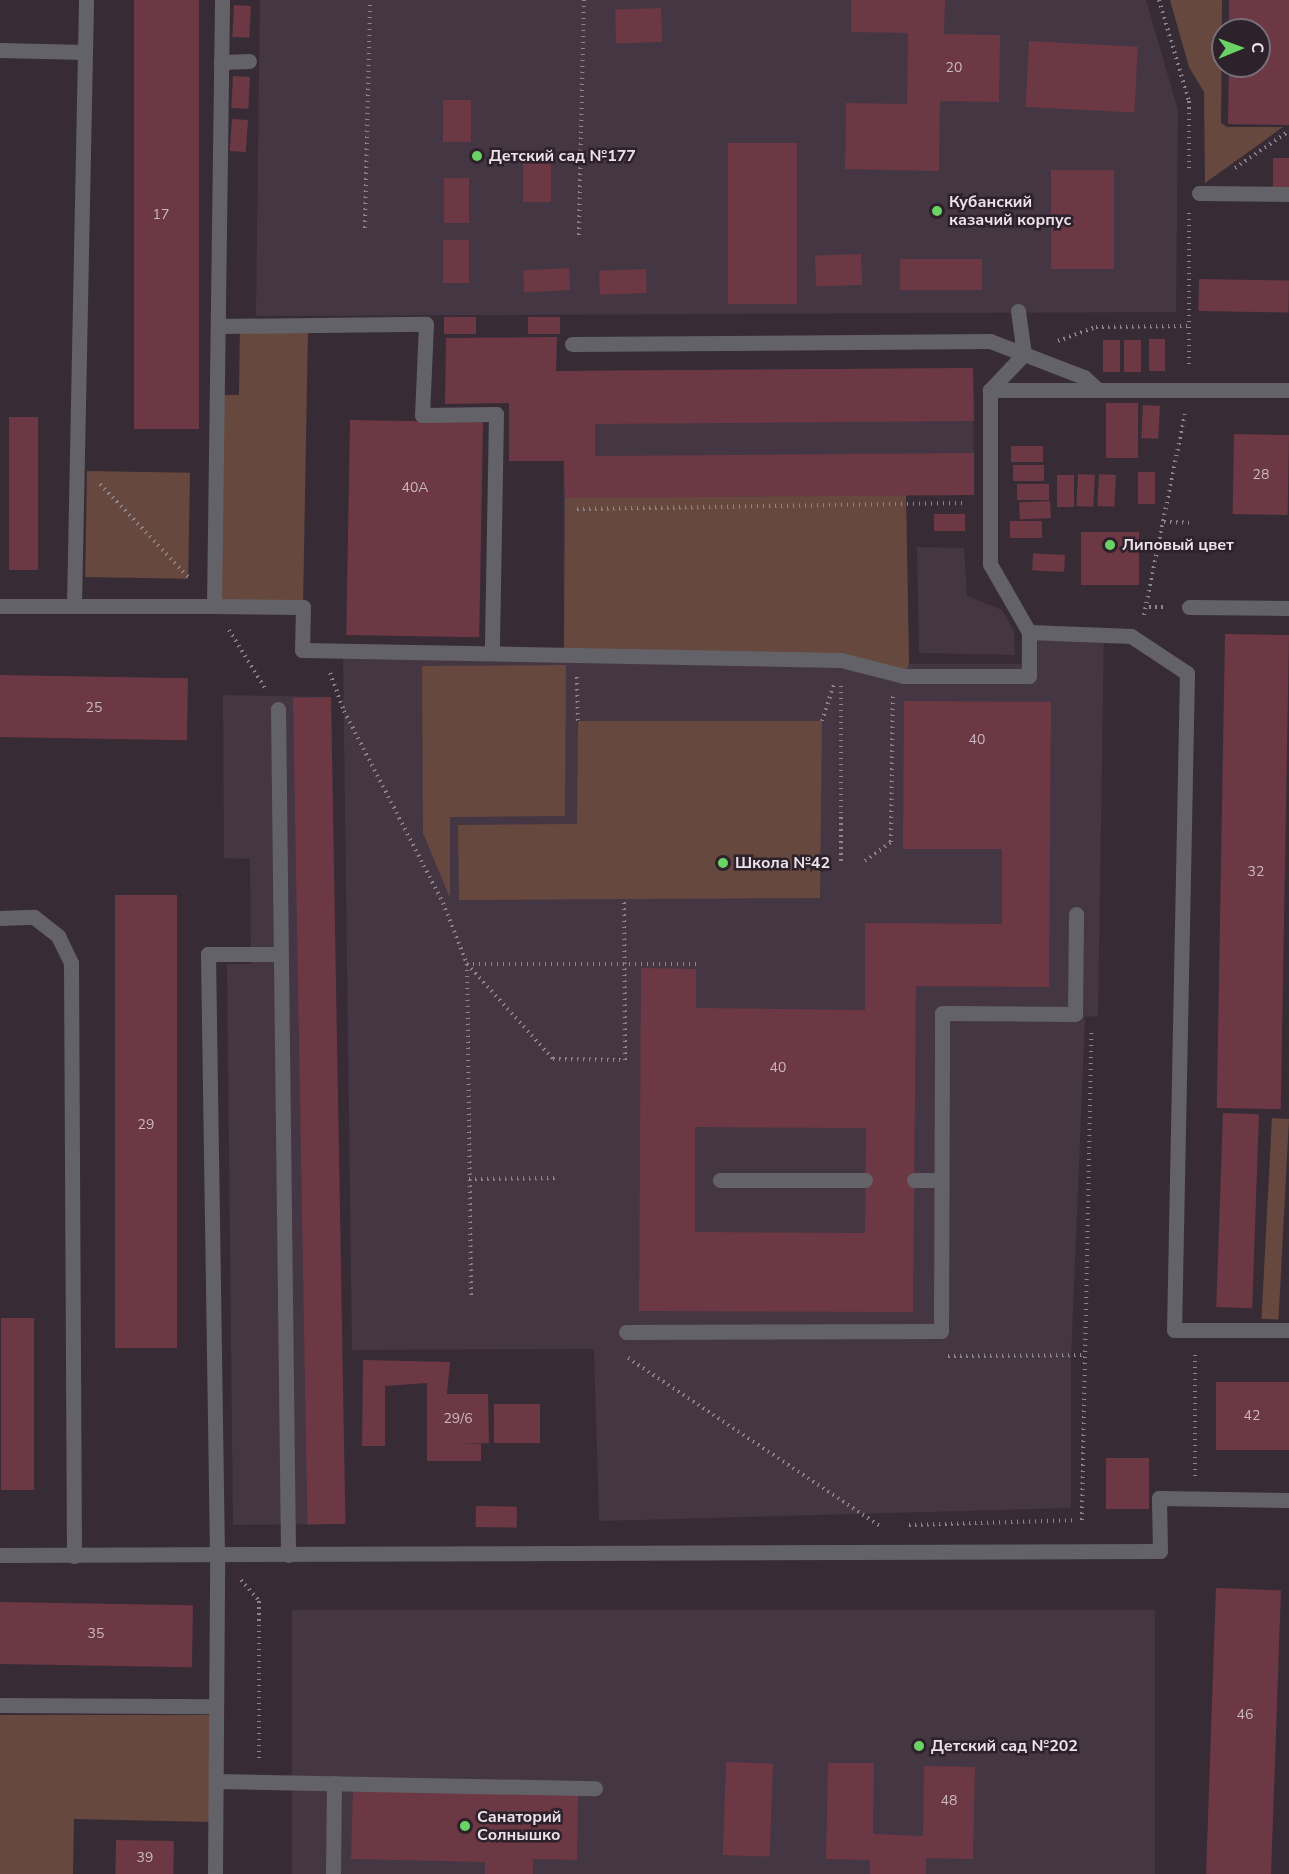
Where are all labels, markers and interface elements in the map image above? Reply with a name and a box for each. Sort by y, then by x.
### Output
north arrow [1211,18,1271,78]
text: С [1246,42,1268,53]
house number: 20 [946,60,962,76]
place label: Детский сад №177 [489,146,636,166]
marker: Детский сад №177 [470,149,484,163]
place label: Кубанский казачий корпус [949,192,1071,230]
marker: Кубанский казачий корпус [930,204,944,218]
house number: 17 [153,207,169,223]
house number: 28 [1253,467,1269,483]
house number: 40А [401,480,429,496]
place label: Липовый цвет [1122,535,1234,555]
marker: Липовый цвет [1103,538,1117,552]
house number: 25 [86,700,102,716]
house number: 40 [969,732,985,748]
place label: Школа №42 [735,853,830,873]
marker: Школа №42 [716,856,730,870]
house number: 32 [1248,864,1264,880]
house number: 40 [770,1060,786,1076]
house number: 29 [138,1117,154,1133]
house number: 42 [1244,1408,1260,1424]
house number: 29/6 [443,1411,473,1427]
house number: 35 [88,1626,104,1642]
house number: 46 [1237,1707,1253,1723]
place label: Детский сад №202 [931,1736,1078,1756]
marker: Детский сад №202 [912,1739,926,1753]
house number: 48 [941,1793,957,1809]
place label: Санаторий Солнышко [477,1807,561,1845]
marker: Санаторий Солнышко [458,1819,472,1833]
house number: 39 [137,1850,153,1866]

